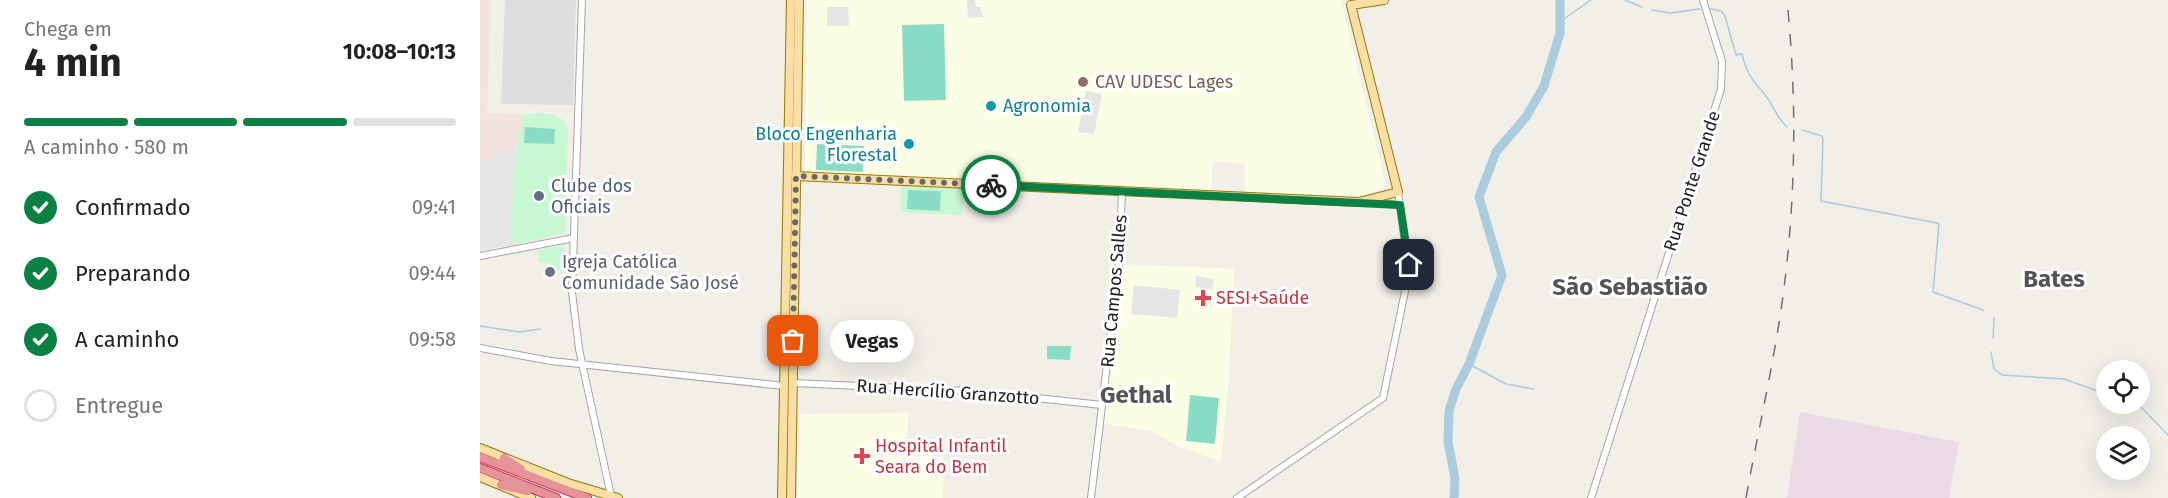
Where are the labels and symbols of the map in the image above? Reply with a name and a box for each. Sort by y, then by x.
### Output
place label: CAV UDESC Lages [1095,71,1233,93]
marker: CAV UDESC Lages [1076,75,1090,89]
place label: Agronomia [1003,95,1091,117]
marker: Agronomia [984,99,998,113]
street label: Rua Ponte Grande [1659,108,1725,254]
place label: Bloco Engenharia Florestal [755,123,897,166]
marker: Bloco Engenharia Florestal [902,137,916,151]
courier [961,155,1021,215]
place label: Clube dos Oficiais [551,175,632,218]
marker: Clube dos Oficiais [532,189,546,203]
street label: Rua Campos Salles [1096,214,1132,368]
pin [1383,239,1434,290]
place label: Igreja Católica Comunidade São José [562,251,739,294]
marker: Igreja Católica Comunidade São José [543,265,557,279]
district label: Bates [2023,265,2085,293]
district label: São Sebastião [1552,273,1708,301]
place label: SESI+Saúde [1216,287,1309,309]
marker: SESI+Saúde [1194,289,1212,307]
pin [767,315,818,366]
callout: Vegas [829,320,913,362]
street label: Rua Hercílio Granzotto [856,375,1040,409]
district label: Gethal [1100,381,1173,409]
place label: Hospital Infantil Seara do Bem [875,435,1007,478]
marker: Hospital Infantil Seara do Bem [853,447,871,465]

